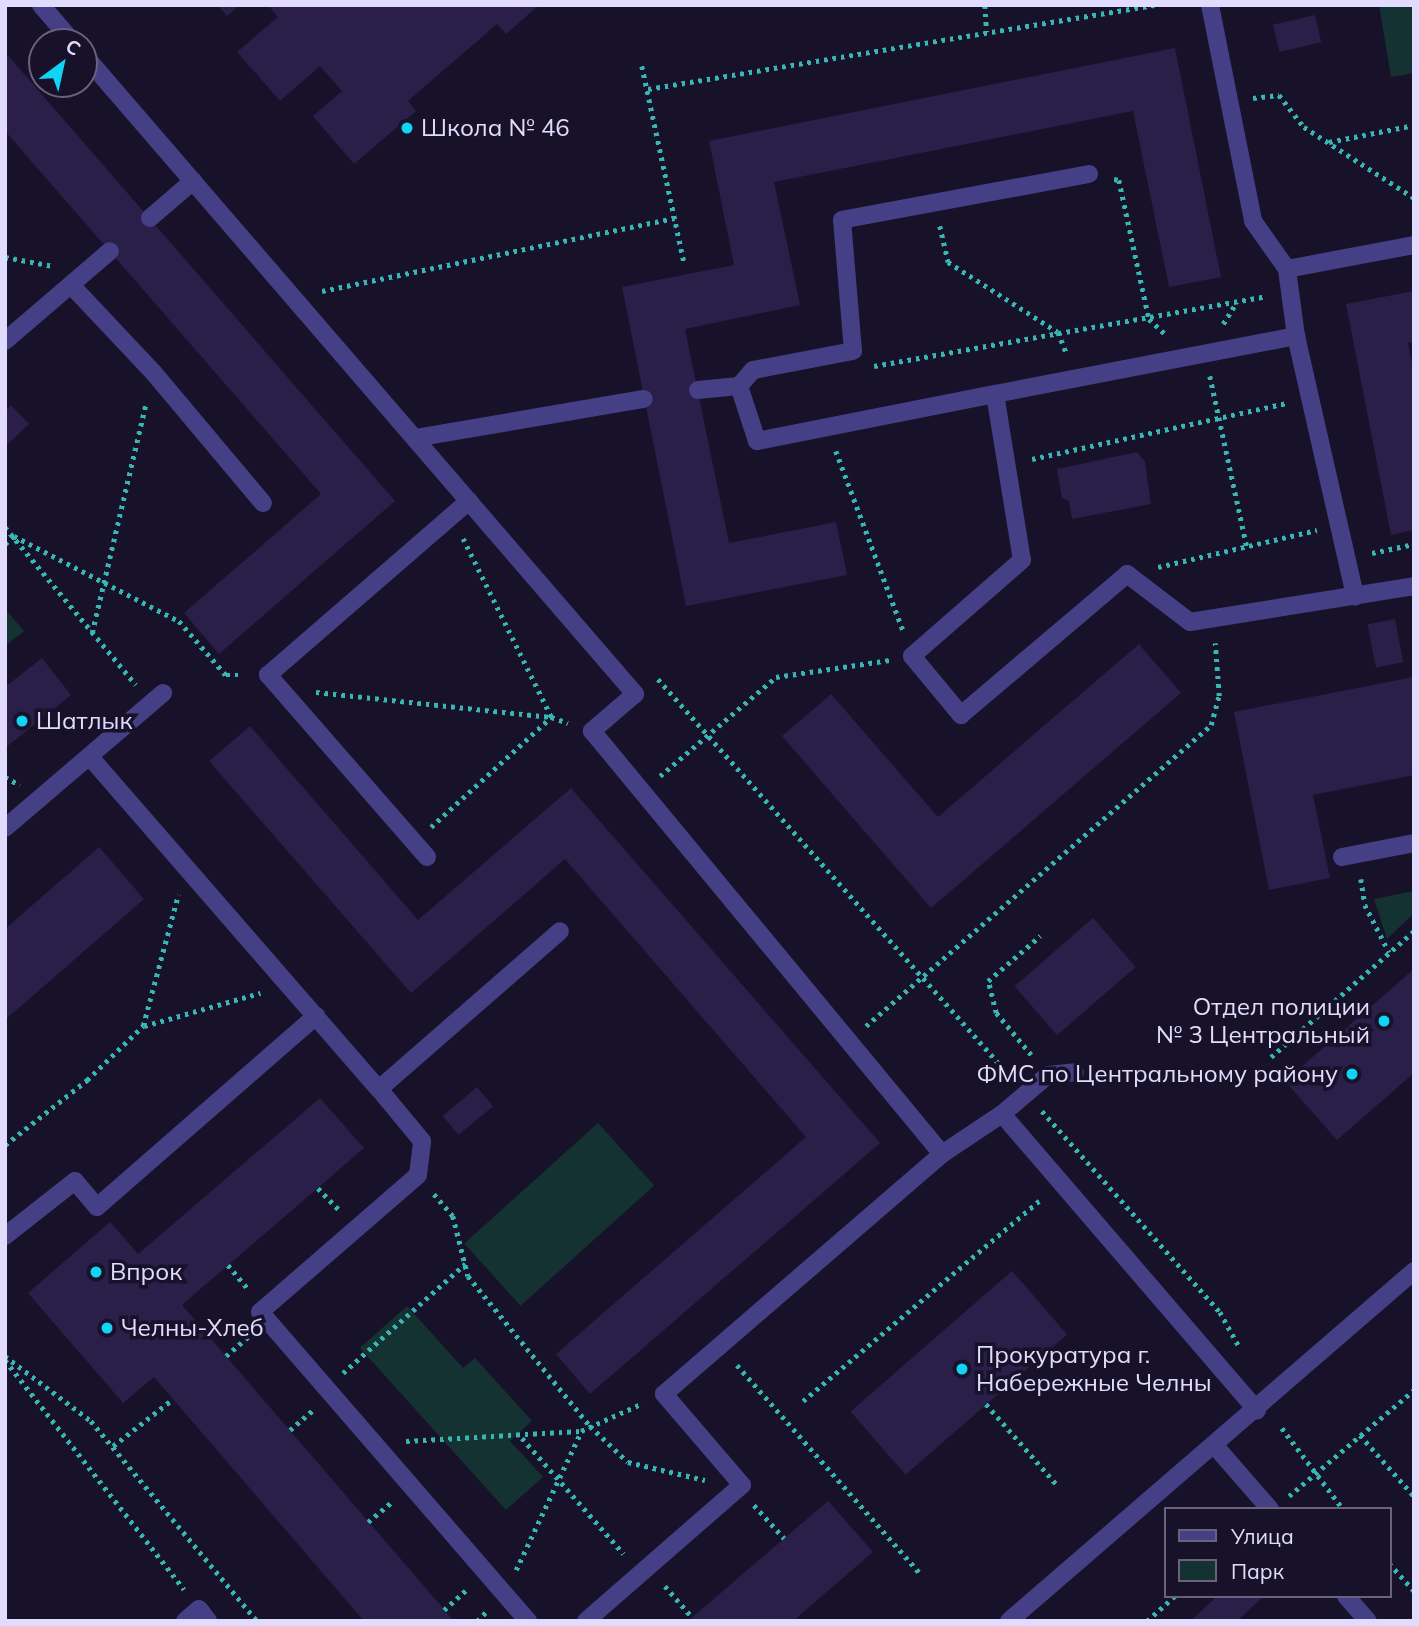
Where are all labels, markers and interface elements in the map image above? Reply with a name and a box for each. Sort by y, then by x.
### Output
north arrow [28,28,98,98]
text: С [61,33,85,61]
place label: Школа № 46 [421,114,570,142]
marker: Школа № 46 [399,120,415,136]
place label: Шатлык [36,707,132,735]
marker: Шатлык [14,713,30,729]
place label: Отдел полиции № 3 Центральный [1156,993,1370,1049]
marker: Отдел полиции № 3 Центральный [1376,1013,1392,1029]
place label: ФМС по Центральному району [976,1060,1338,1088]
marker: ФМС по Центральному району [1344,1066,1360,1082]
place label: Впрок [110,1258,182,1286]
marker: Впрок [88,1264,104,1280]
place label: Челны-Хлеб [121,1314,264,1342]
marker: Челны-Хлеб [99,1320,115,1336]
place label: Прокуратура г. Набережные Челны [976,1341,1212,1397]
marker: Прокуратура г. Набережные Челны [954,1361,970,1377]
legend [1164,1507,1391,1598]
text: Улица [1231,1523,1294,1549]
text: Парк [1231,1558,1284,1584]

